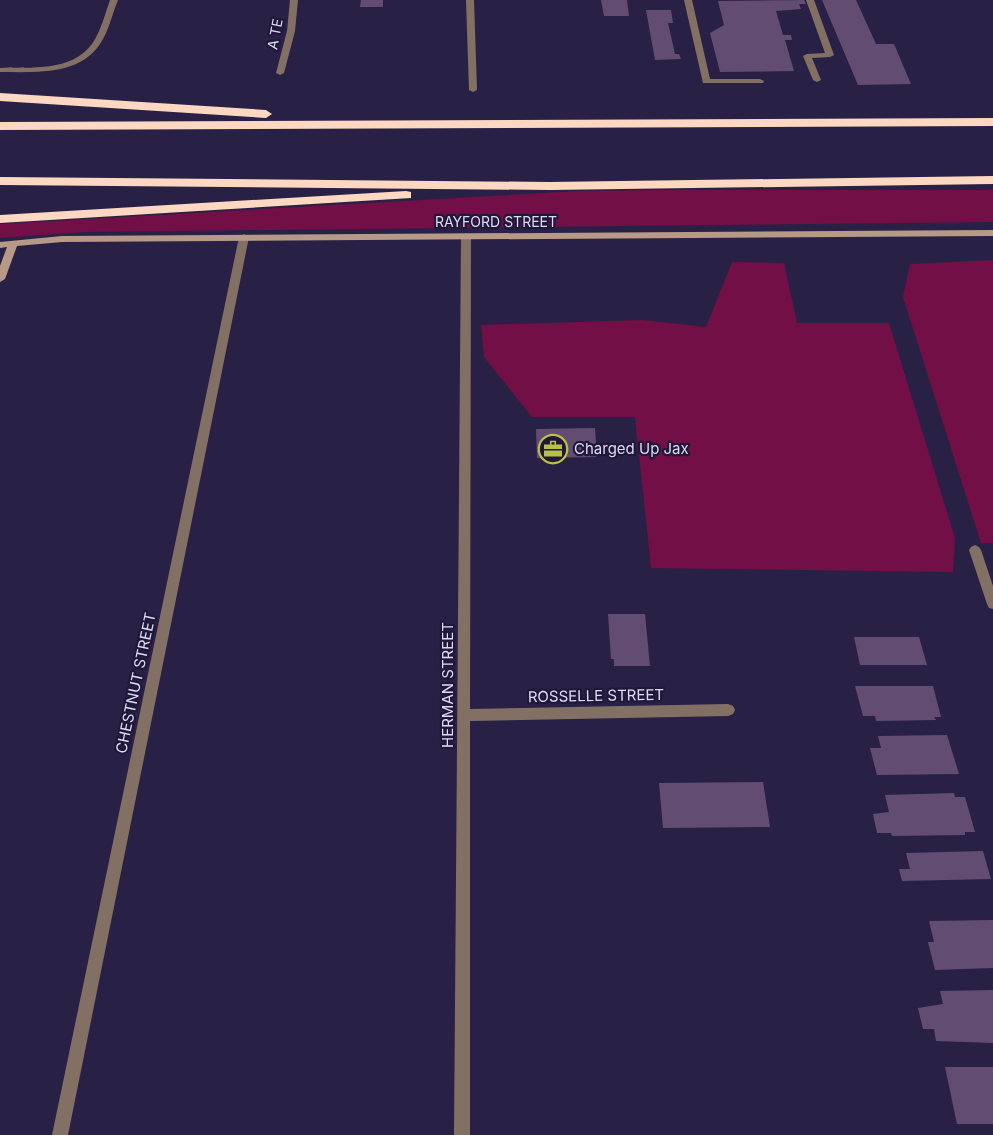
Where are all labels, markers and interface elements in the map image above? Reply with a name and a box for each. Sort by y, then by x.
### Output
street label: A TE [263,17,286,51]
street label: RAYFORD STREET [435,213,557,230]
office icon: Charged Up Jax [537,433,569,465]
place label: Charged Up Jax [574,439,689,458]
street label: CHESTNUT STREET [111,611,160,755]
street label: HERMAN STREET [438,622,457,748]
street label: ROSSELLE STREET [528,685,664,706]

